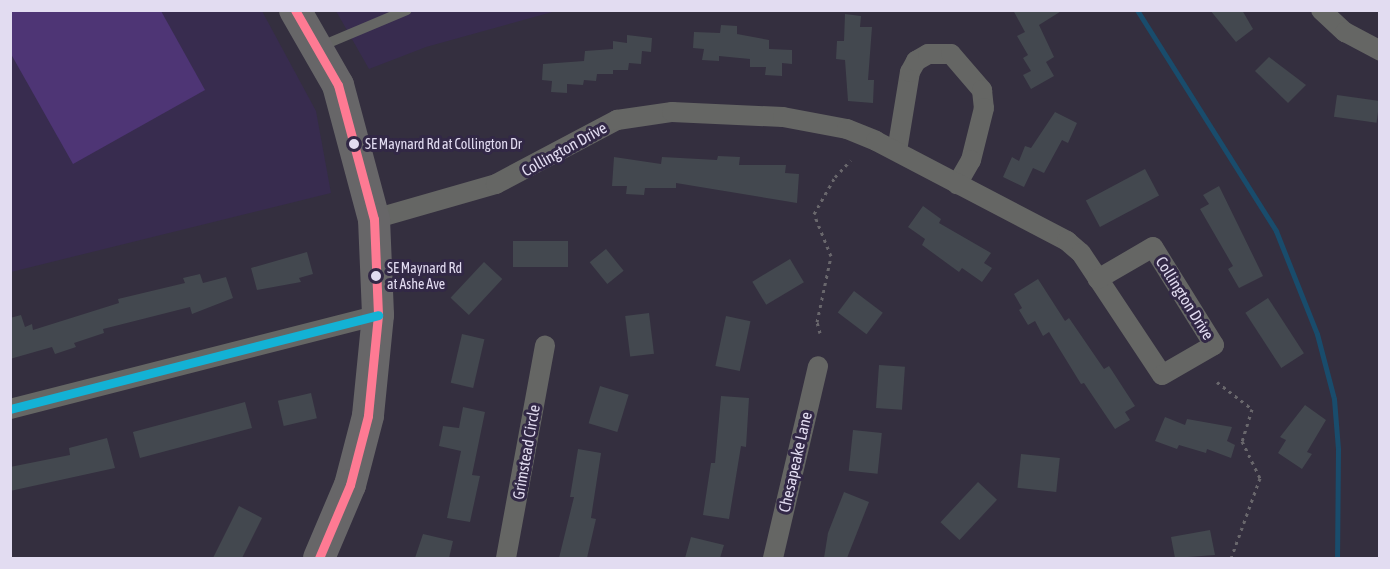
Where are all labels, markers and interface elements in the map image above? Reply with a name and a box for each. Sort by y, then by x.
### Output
street label: Collington Drive [518,118,610,180]
place label: SE Maynard Rd at Collington Dr [365,136,522,152]
marker: SE Maynard Rd at Collington Dr [348,138,360,150]
street label: Collington Drive [1152,253,1218,343]
place label: SE Maynard Rd at Ashe Ave [387,260,462,292]
marker: SE Maynard Rd at Ashe Ave [370,270,382,282]
street label: Grimstead Circle [508,403,544,501]
street label: Chesapeake Lane [774,410,816,514]

